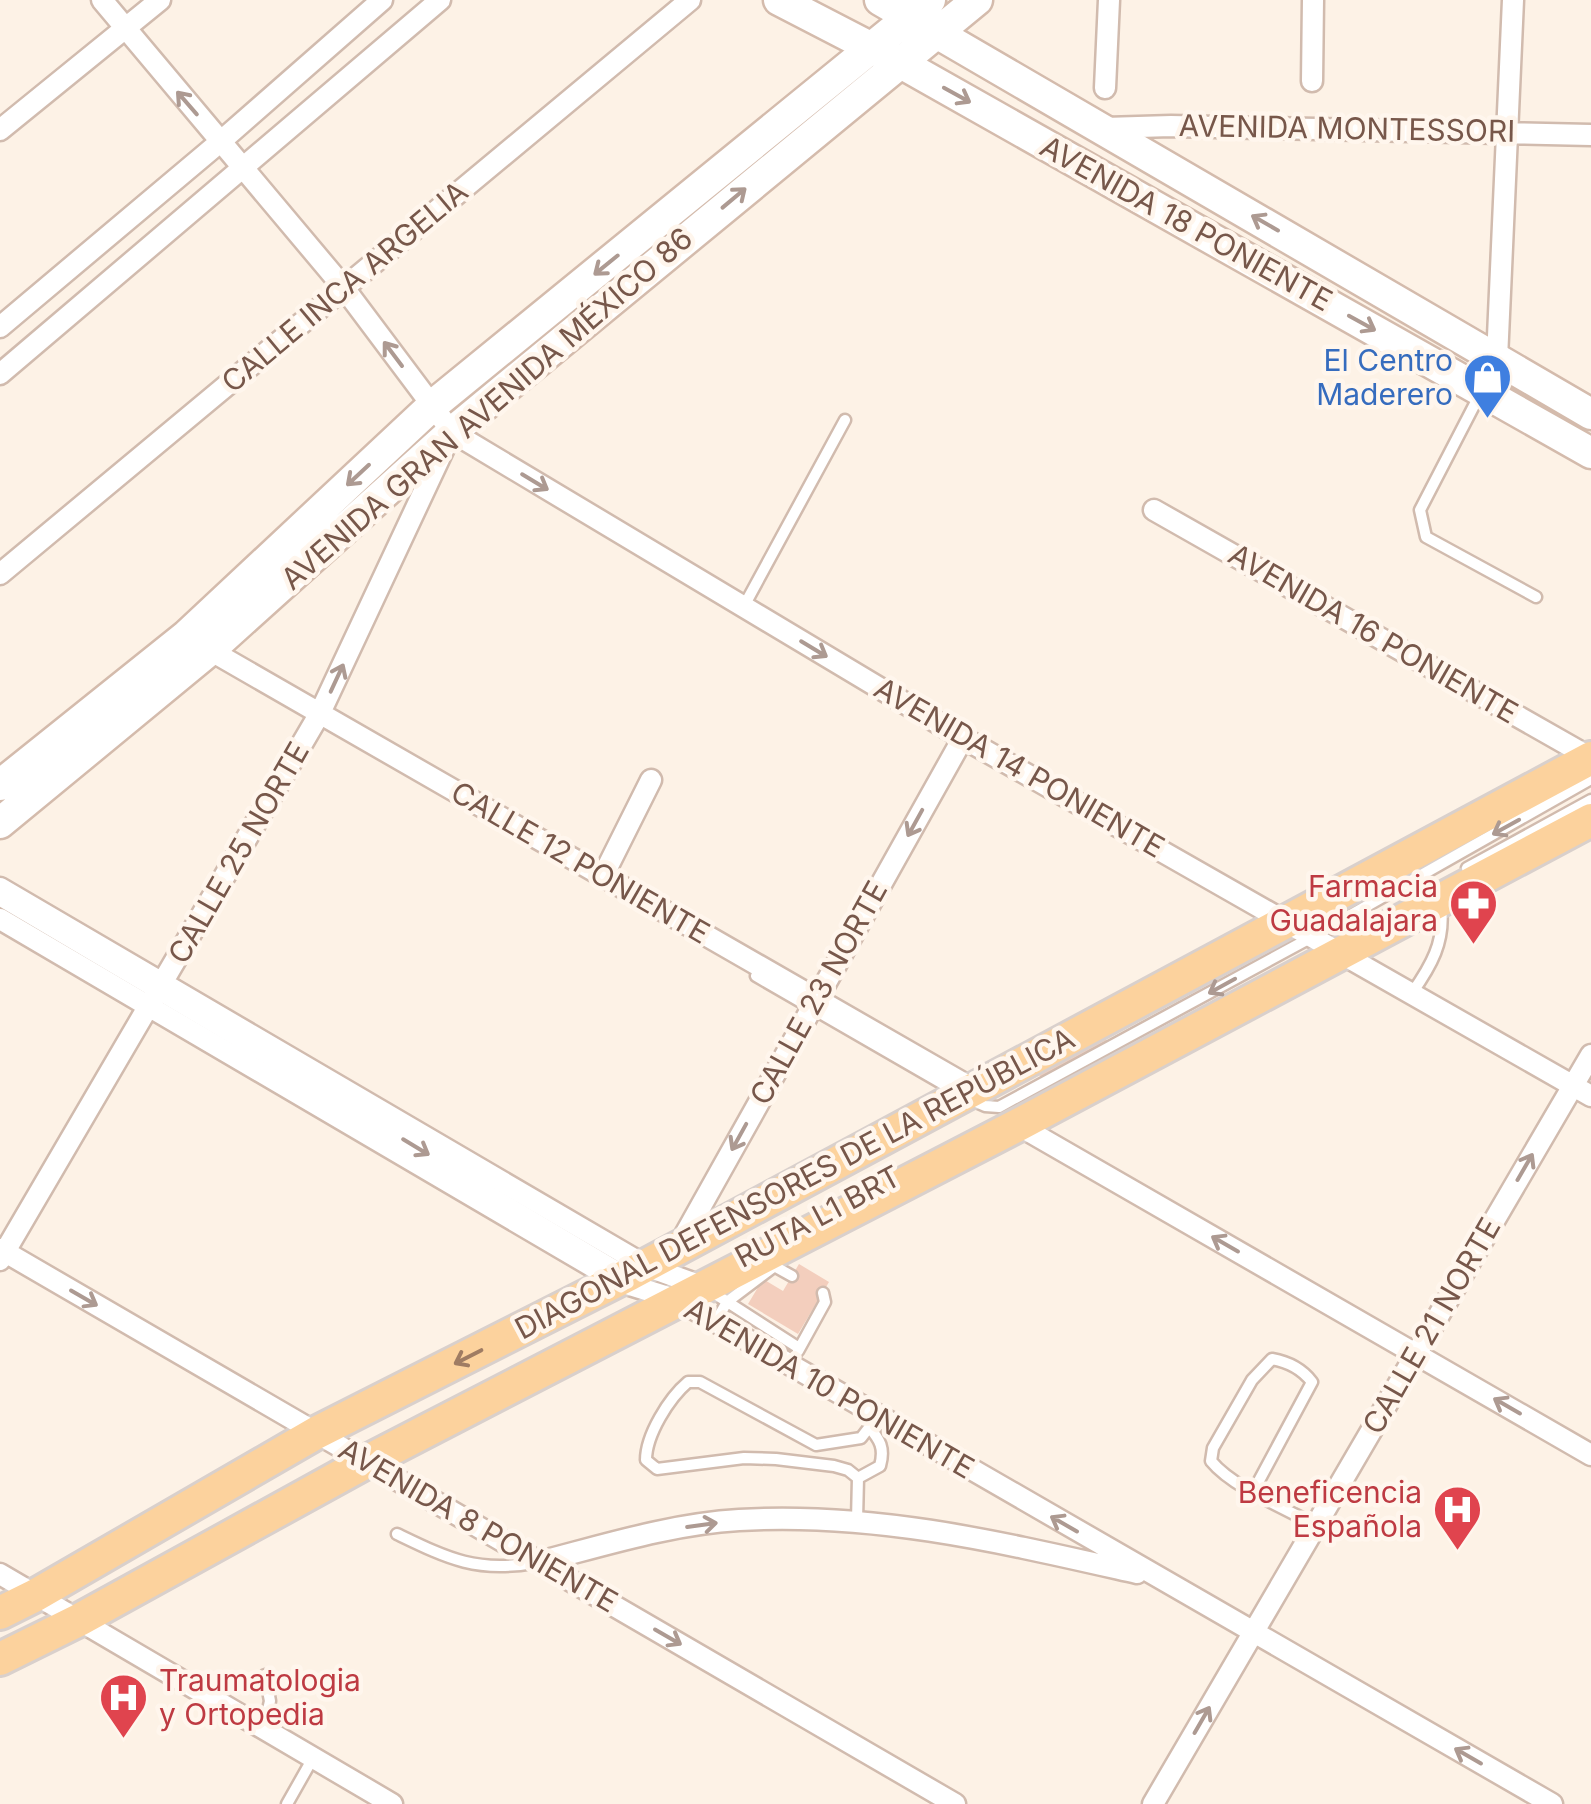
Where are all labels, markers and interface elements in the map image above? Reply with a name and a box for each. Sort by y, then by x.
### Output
one-way arrow [942,85,971,105]
one-way arrow [176,90,198,116]
street label: AVENIDA MONTESSORI [1178,107,1516,149]
street label: AVENIDA 18 PONIENTE [1034,128,1339,318]
street label: CALLE INCA ARGELIA [214,173,475,400]
one-way arrow [721,187,747,209]
one-way arrow [1251,213,1280,233]
street label: AVENIDA GRAN AVENIDA MÉXICO 86 [273,220,699,597]
one-way arrow [593,254,619,276]
one-way arrow [1347,313,1376,333]
one-way arrow [383,341,404,368]
place label: El Centro Maderero [1316,342,1453,412]
shop icon: El Centro Maderero [1462,352,1514,420]
one-way arrow [347,463,371,487]
one-way arrow [520,472,549,492]
street label: AVENIDA 16 PONIENTE [1223,536,1524,731]
one-way arrow [799,639,828,659]
one-way arrow [328,664,347,694]
street label: AVENIDA 14 PONIENTE [868,669,1171,865]
street label: CALLE 25 NORTE [160,735,316,970]
street label: CALLE 12 PONIENTE [445,774,716,951]
one-way arrow [904,808,924,837]
one-way arrow [1492,818,1521,838]
place label: Farmacia Guadalajara [1269,868,1438,938]
street label: CALLE 23 NORTE [742,874,894,1111]
pharmacy icon: Farmacia Guadalajara [1447,878,1499,946]
one-way arrow [1208,976,1238,996]
street label: DIAGONAL DEFENSORES DE LA REPÚBLICA [509,1020,1080,1347]
one-way arrow [729,1122,749,1151]
one-way arrow [401,1137,430,1157]
one-way arrow [1515,1154,1535,1182]
street label: RUTA L1 BRT [729,1157,906,1275]
street label: CALLE 21 NORTE [1355,1211,1508,1440]
one-way arrow [1211,1233,1240,1253]
one-way arrow [69,1288,98,1308]
street label: AVENIDA 10 PONIENTE [678,1291,981,1486]
one-way arrow [453,1348,483,1367]
one-way arrow [1493,1396,1521,1416]
street label: AVENIDA 8 PONIENTE [333,1431,624,1620]
place label: Beneficencia Española [1238,1474,1422,1544]
hospital icon: Beneficencia Española [1431,1484,1483,1552]
one-way arrow [1050,1514,1080,1534]
one-way arrow [685,1515,718,1533]
one-way arrow [653,1627,682,1647]
place label: Traumatologia y Ortopedia [159,1662,361,1732]
hospital icon: Traumatologia y Ortopedia [98,1672,150,1740]
one-way arrow [1192,1706,1212,1735]
one-way arrow [1454,1745,1483,1765]

